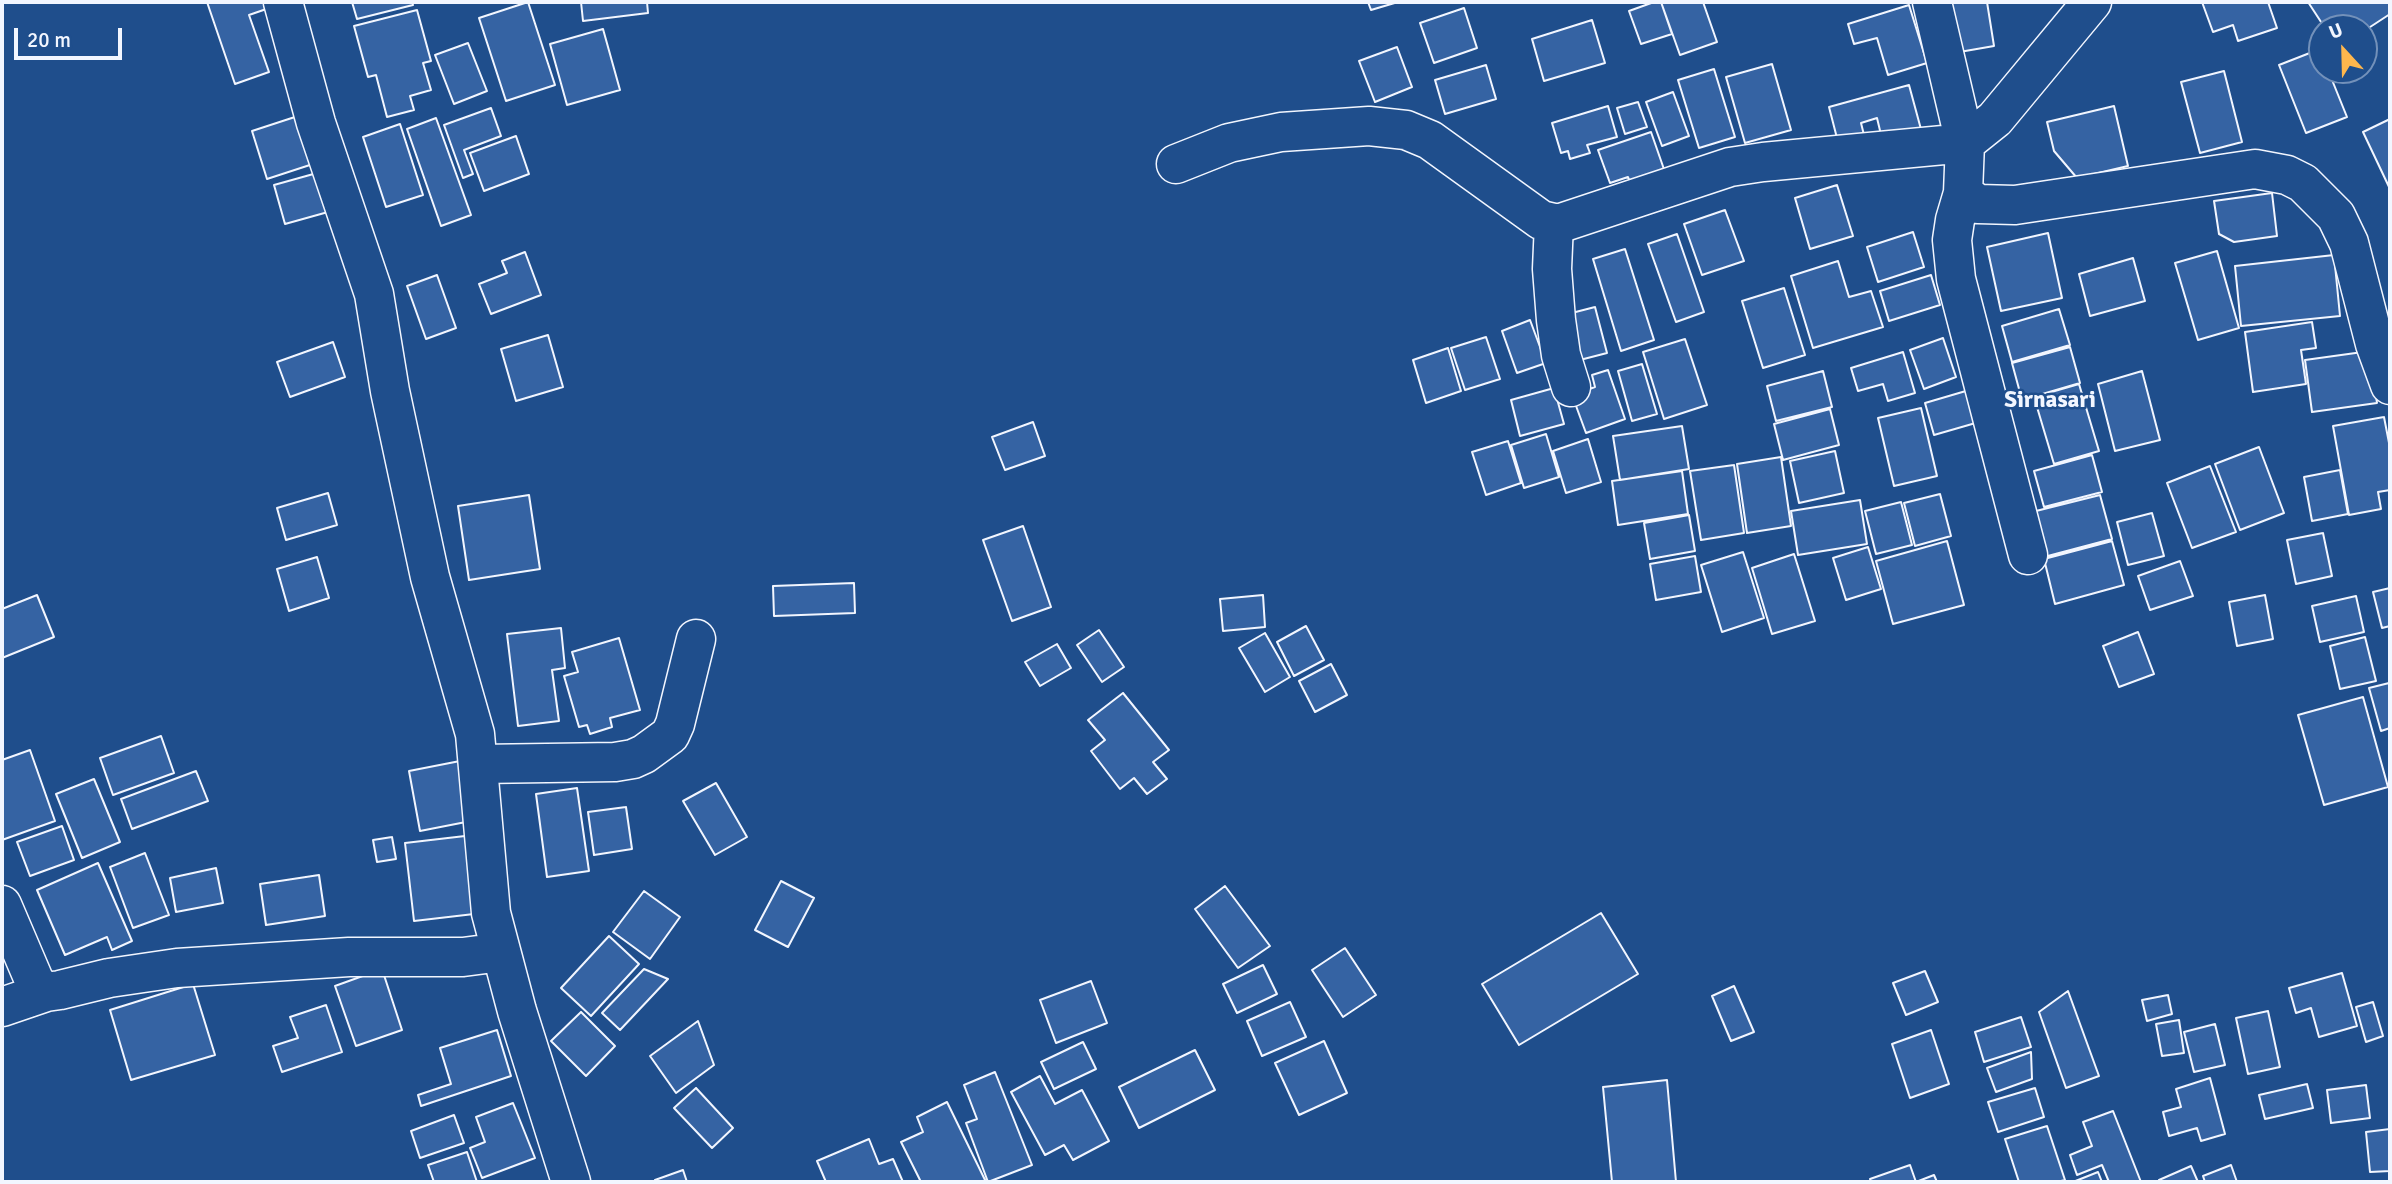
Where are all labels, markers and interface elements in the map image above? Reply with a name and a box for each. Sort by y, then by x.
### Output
scale bar [18,14,126,58]
north arrow [2308,14,2378,84]
text: U [2325,18,2346,45]
text: 20 m [27,27,71,53]
district label: Sirnasari [2004,387,2096,415]

